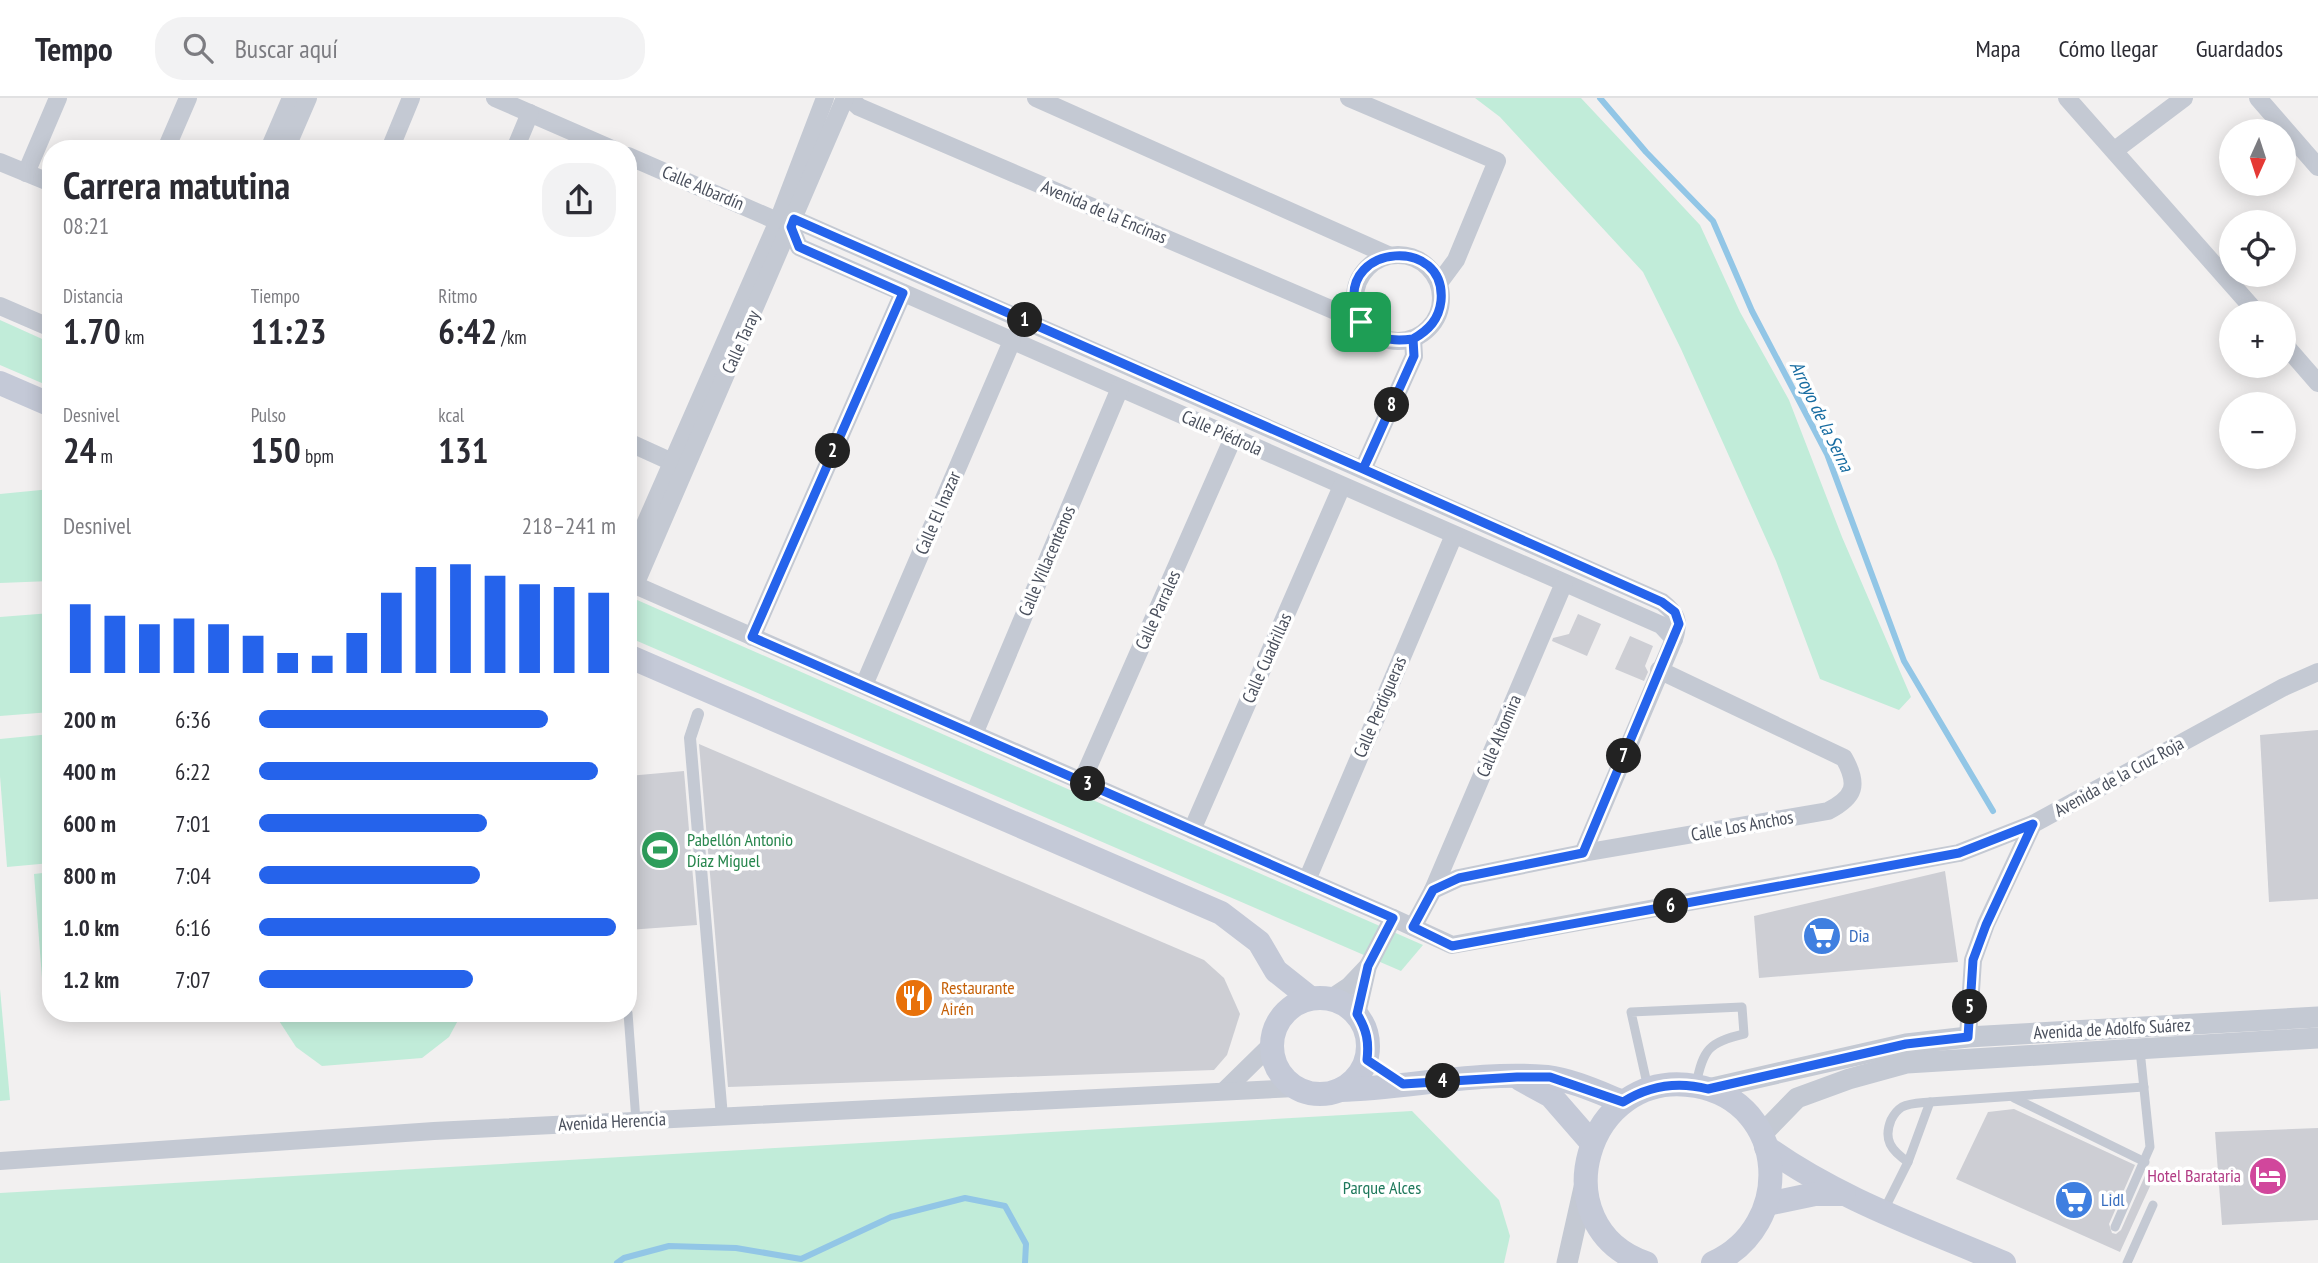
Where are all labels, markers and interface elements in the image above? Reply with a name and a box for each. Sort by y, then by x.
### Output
search box [155,17,645,80]
text: Tempo [35,27,113,70]
icon: search [179,29,217,67]
text: Buscar aquí [235,32,338,65]
text: Mapa [1976,33,2021,64]
text: Cómo llegar [2059,33,2158,64]
text: Guardados [2196,33,2283,64]
north arrow [2219,119,2296,196]
map controls [2219,119,2296,469]
text: Carrera matutina [63,160,290,209]
street label: Calle Albardín [659,160,748,215]
button: share [542,163,616,237]
street label: Avenida de la Encinas [1038,175,1171,248]
button: locate [2219,210,2296,287]
text: 08:21 [63,211,109,240]
text: Distancia [63,284,123,308]
text: Tiempo [251,284,300,308]
text: Ritmo [438,284,477,308]
pin [1331,292,1391,352]
button: + [2219,301,2296,378]
pin: 1 [1007,302,1042,338]
icon: arrive [1342,303,1380,341]
street label: Calle Taray [716,306,765,377]
text: 1 [1020,307,1029,331]
text: 1.70 [63,308,121,354]
text: 11:23 [251,308,326,354]
text: 6:42 [438,308,497,354]
text: km [121,325,144,349]
text: /km [497,325,527,349]
water label: Arroyo de la Serna [1785,357,1860,476]
pin: 8 [1374,388,1410,422]
text: 8 [1387,392,1396,416]
button: − [2219,392,2296,469]
text: Desnivel [63,403,119,427]
text: Pulso [251,403,286,427]
text: kcal [438,403,464,427]
street label: Calle Piédrola [1178,405,1266,461]
text: 24 [63,427,96,473]
text: 150 [251,427,301,473]
text: 131 [438,427,489,473]
pin: 2 [816,434,850,468]
text: 2 [828,438,837,462]
text: m [96,444,113,468]
text: bpm [301,444,334,468]
street label: Calle El Inazar [910,468,965,558]
street label: Calle Villacentenos [1013,502,1080,619]
text: Desnivel [63,511,131,540]
text: 218–241 m [522,511,616,540]
street label: Calle Parrales [1130,567,1185,653]
street label: Calle Cuadrillas [1236,609,1297,706]
street label: Calle Perdigueras [1348,653,1411,761]
street label: Calle Altomira [1471,691,1526,781]
text: 200 m [63,705,116,734]
text: 6:36 [175,705,211,734]
street label: Avenida de la Cruz Roja [2050,731,2188,822]
pin: 7 [1606,738,1642,774]
text: 7 [1619,743,1628,767]
text: 400 m [63,757,116,786]
text: 6:22 [175,757,211,786]
pin: 3 [1070,766,1106,802]
text: 3 [1083,771,1092,795]
street label: Calle Los Anchos [1689,805,1795,846]
text: 600 m [63,809,116,838]
text: 7:01 [175,809,211,838]
place label: Pabellón Antonio Díaz Miguel [687,828,793,872]
sports icon: Pabellón Antonio Díaz Miguel [639,829,681,871]
text: 800 m [63,861,116,890]
text: 7:04 [175,861,211,890]
pin: 6 [1654,888,1688,924]
text: 6 [1666,893,1675,917]
text: 1.0 km [63,913,119,942]
text: 6:16 [175,913,211,942]
supermarket icon: Dia [1801,915,1843,957]
place label: Dia [1849,924,1870,947]
text: 1.2 km [63,965,119,994]
text: 7:07 [175,965,211,994]
place label: Restaurante Airén [941,976,1015,1020]
restaurant icon: Restaurante Airén [893,977,935,1019]
pin: 5 [1952,990,1988,1024]
text: 5 [1965,994,1974,1018]
street label: Avenida de Adolfo Suárez [2033,1013,2191,1044]
pin: 4 [1426,1063,1460,1098]
text: 4 [1438,1068,1447,1092]
street label: Avenida Herencia [558,1107,666,1136]
hotel icon: Hotel Barataria [2247,1155,2289,1197]
place label: Hotel Barataria [2147,1164,2241,1187]
park label: Parque Alces [1343,1176,1421,1199]
supermarket icon: Lidl [2053,1179,2095,1221]
place label: Lidl [2101,1188,2125,1211]

